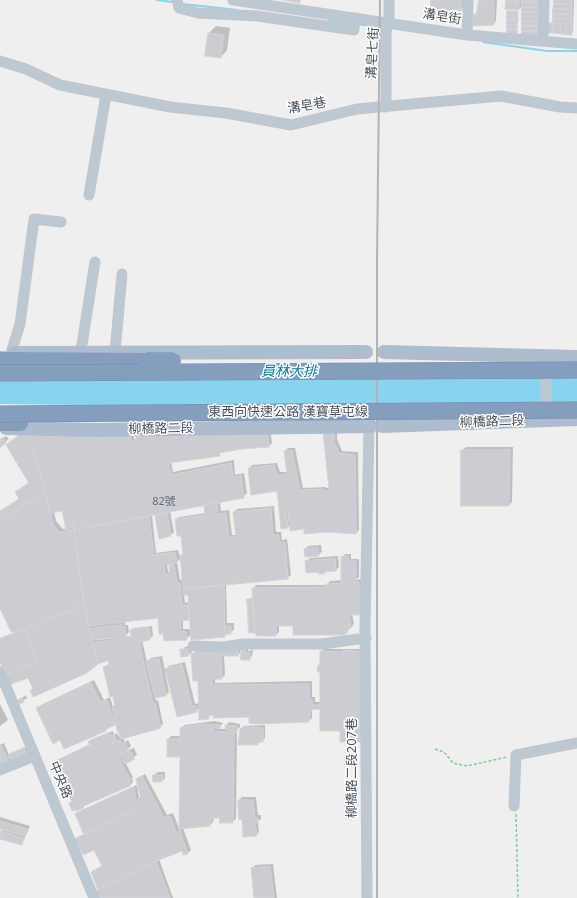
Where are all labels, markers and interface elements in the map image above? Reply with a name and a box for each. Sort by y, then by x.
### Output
street label: 溝皂街 [422,6,462,28]
street label: 溝皂七街 [364,27,382,79]
street label: 溝皂巷 [286,95,328,117]
water label: 員林大排 [261,364,317,380]
street label: 東西向快速公路 漢寶草屯線 [208,404,368,420]
street label: 柳橋路二段 [459,413,525,431]
street label: 柳橋路二段 [128,421,194,437]
house number: 82號 [152,495,176,509]
street label: 柳橋路二段207巷 [344,718,360,818]
street label: 中央路 [45,759,75,801]

